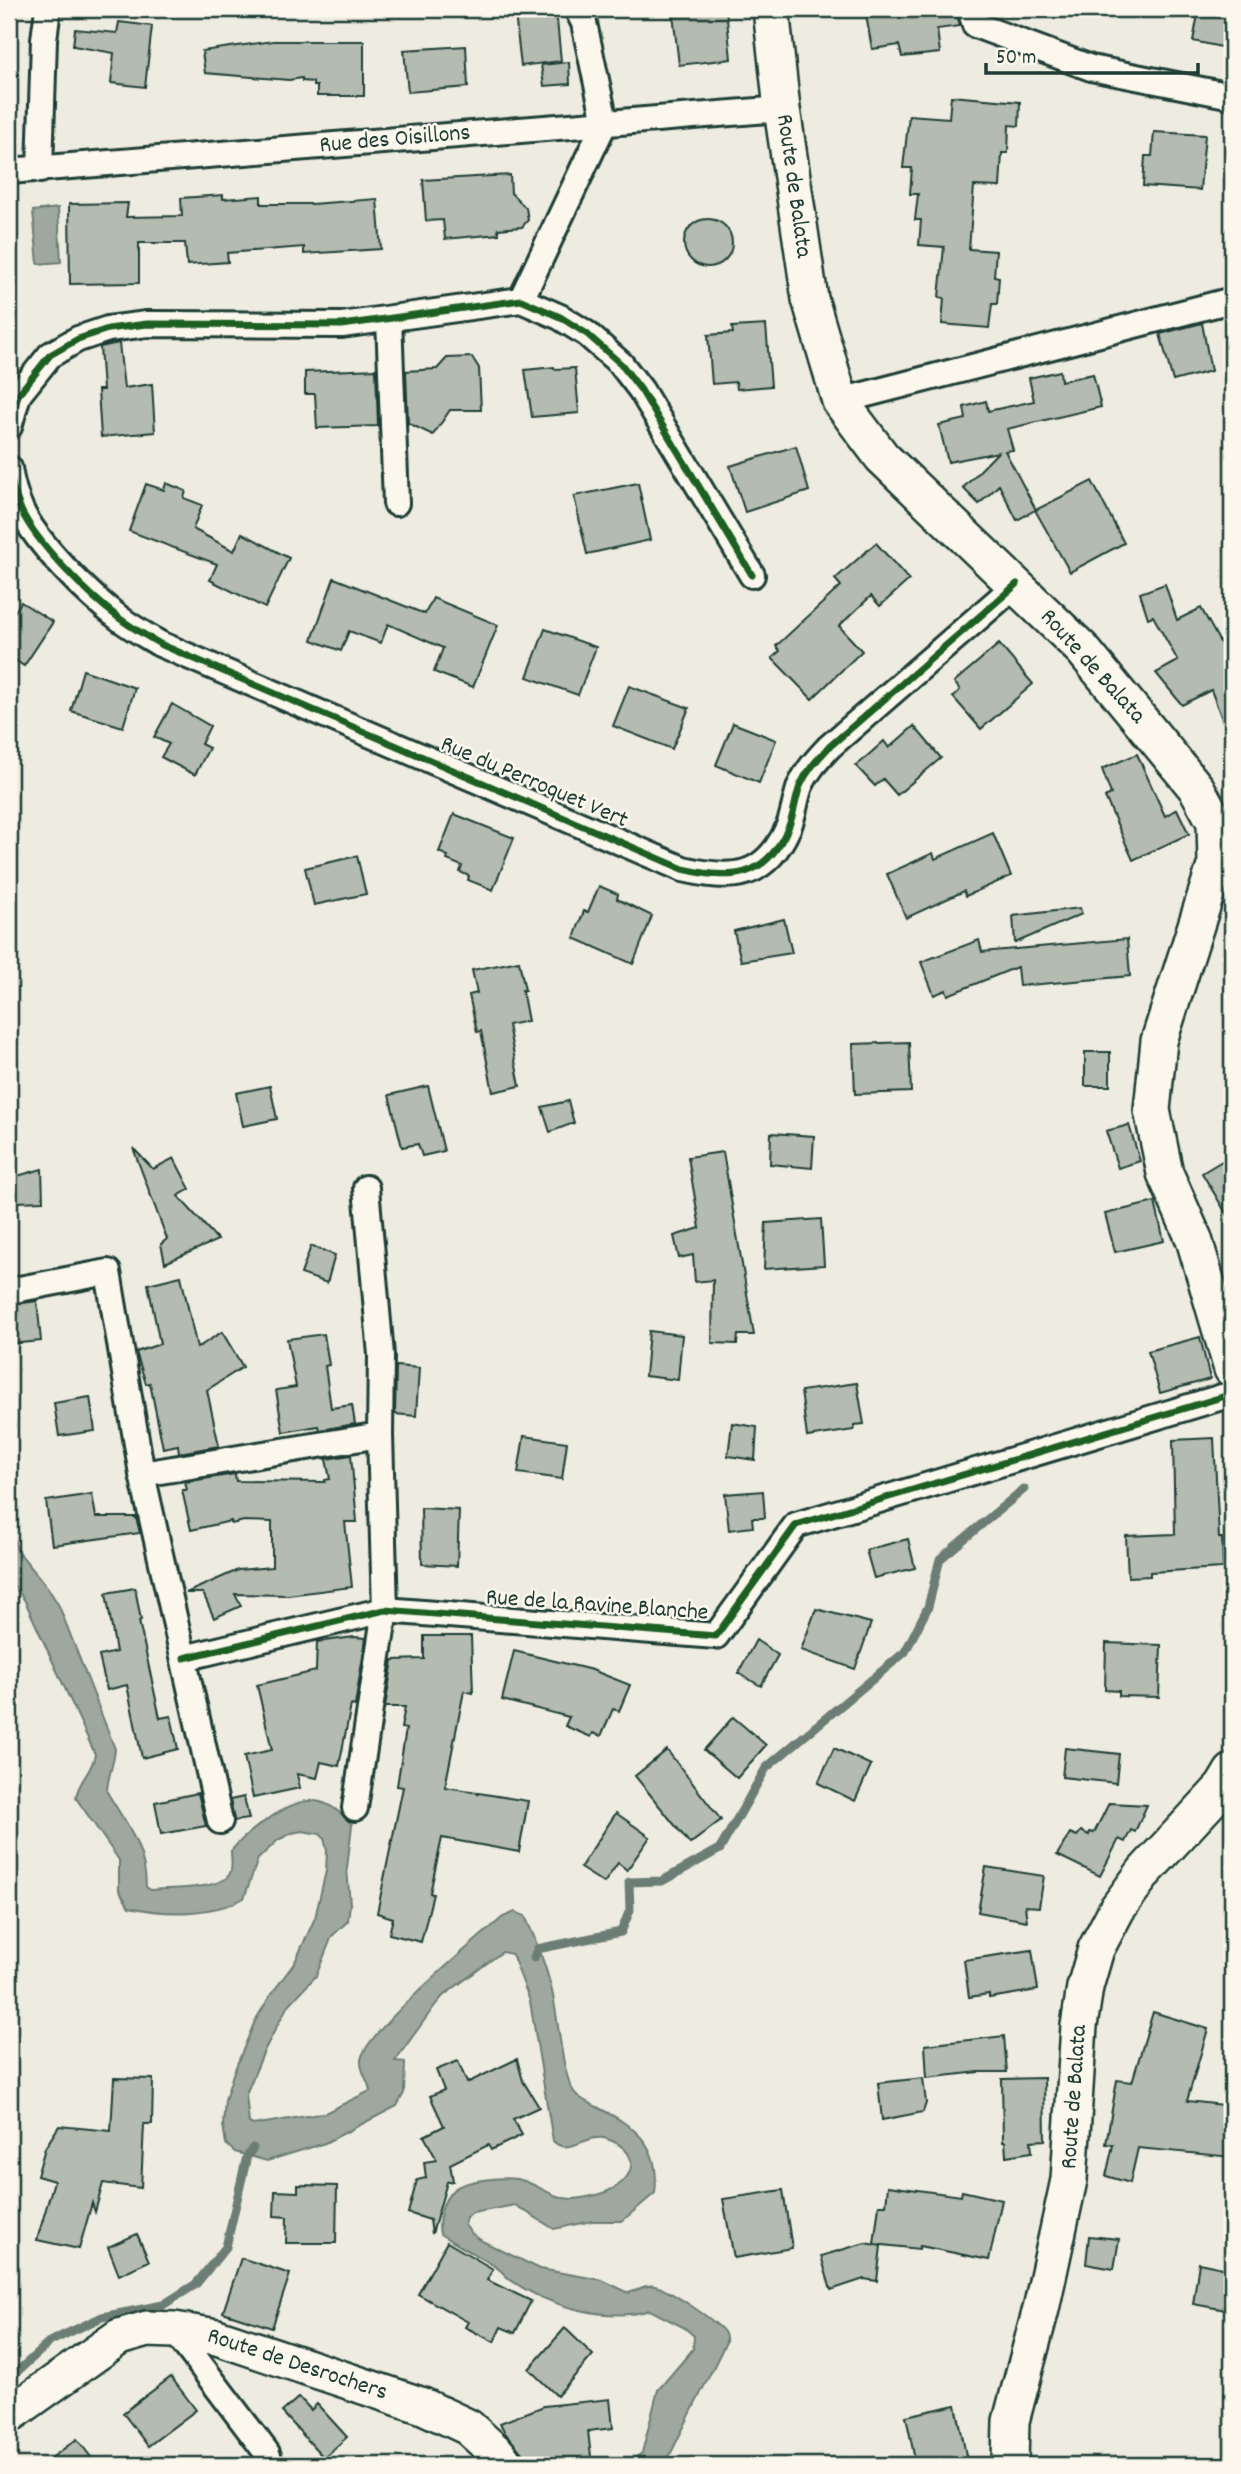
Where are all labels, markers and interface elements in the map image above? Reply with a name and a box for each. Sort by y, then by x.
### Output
scale bar [986,32,1197,76]
text: 50 m [996,44,1036,74]
street label: Route de Balata [766,112,820,261]
street label: Rue des Oisillons [318,116,472,164]
street label: Route de Balata [1031,602,1154,733]
street label: Rue du Perroquet Vert [435,728,633,838]
street label: Rue de la Ravine Blanche [485,1581,709,1631]
street label: Route de Balata [1053,2023,1097,2170]
street label: Route de Desrochers [202,2320,392,2410]

